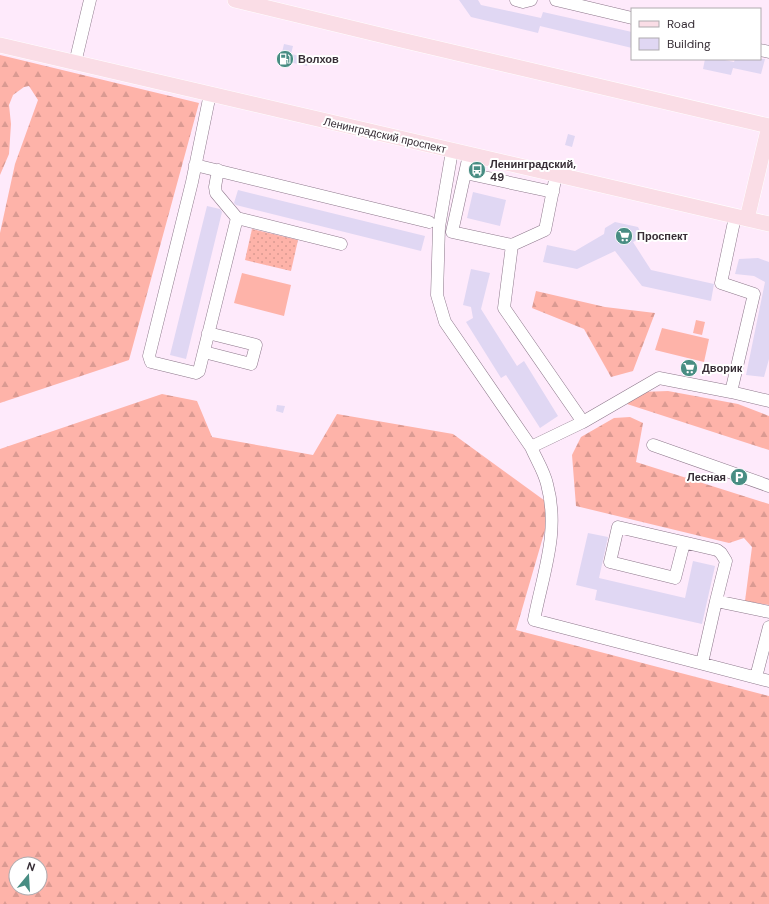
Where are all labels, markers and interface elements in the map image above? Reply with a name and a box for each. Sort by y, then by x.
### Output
legend [631,8,761,60]
text: Road [667,16,695,32]
text: Building [667,36,711,52]
fuel station icon: Волхов [275,49,295,69]
place label: Волхов [298,52,339,66]
street label: Ленинградский проспект [322,114,448,156]
place label: Ленинградский, 49 [490,157,576,184]
bus stop icon: Ленинградский, 49 [467,160,487,180]
supermarket icon: Проспект [614,226,634,246]
place label: Проспект [637,229,689,243]
supermarket icon: Дворик [679,358,699,378]
place label: Дворик [702,361,743,375]
parking icon: Лесная [729,467,749,487]
place label: Лесная [687,470,726,484]
north arrow [8,856,48,896]
text: N [25,859,37,874]

